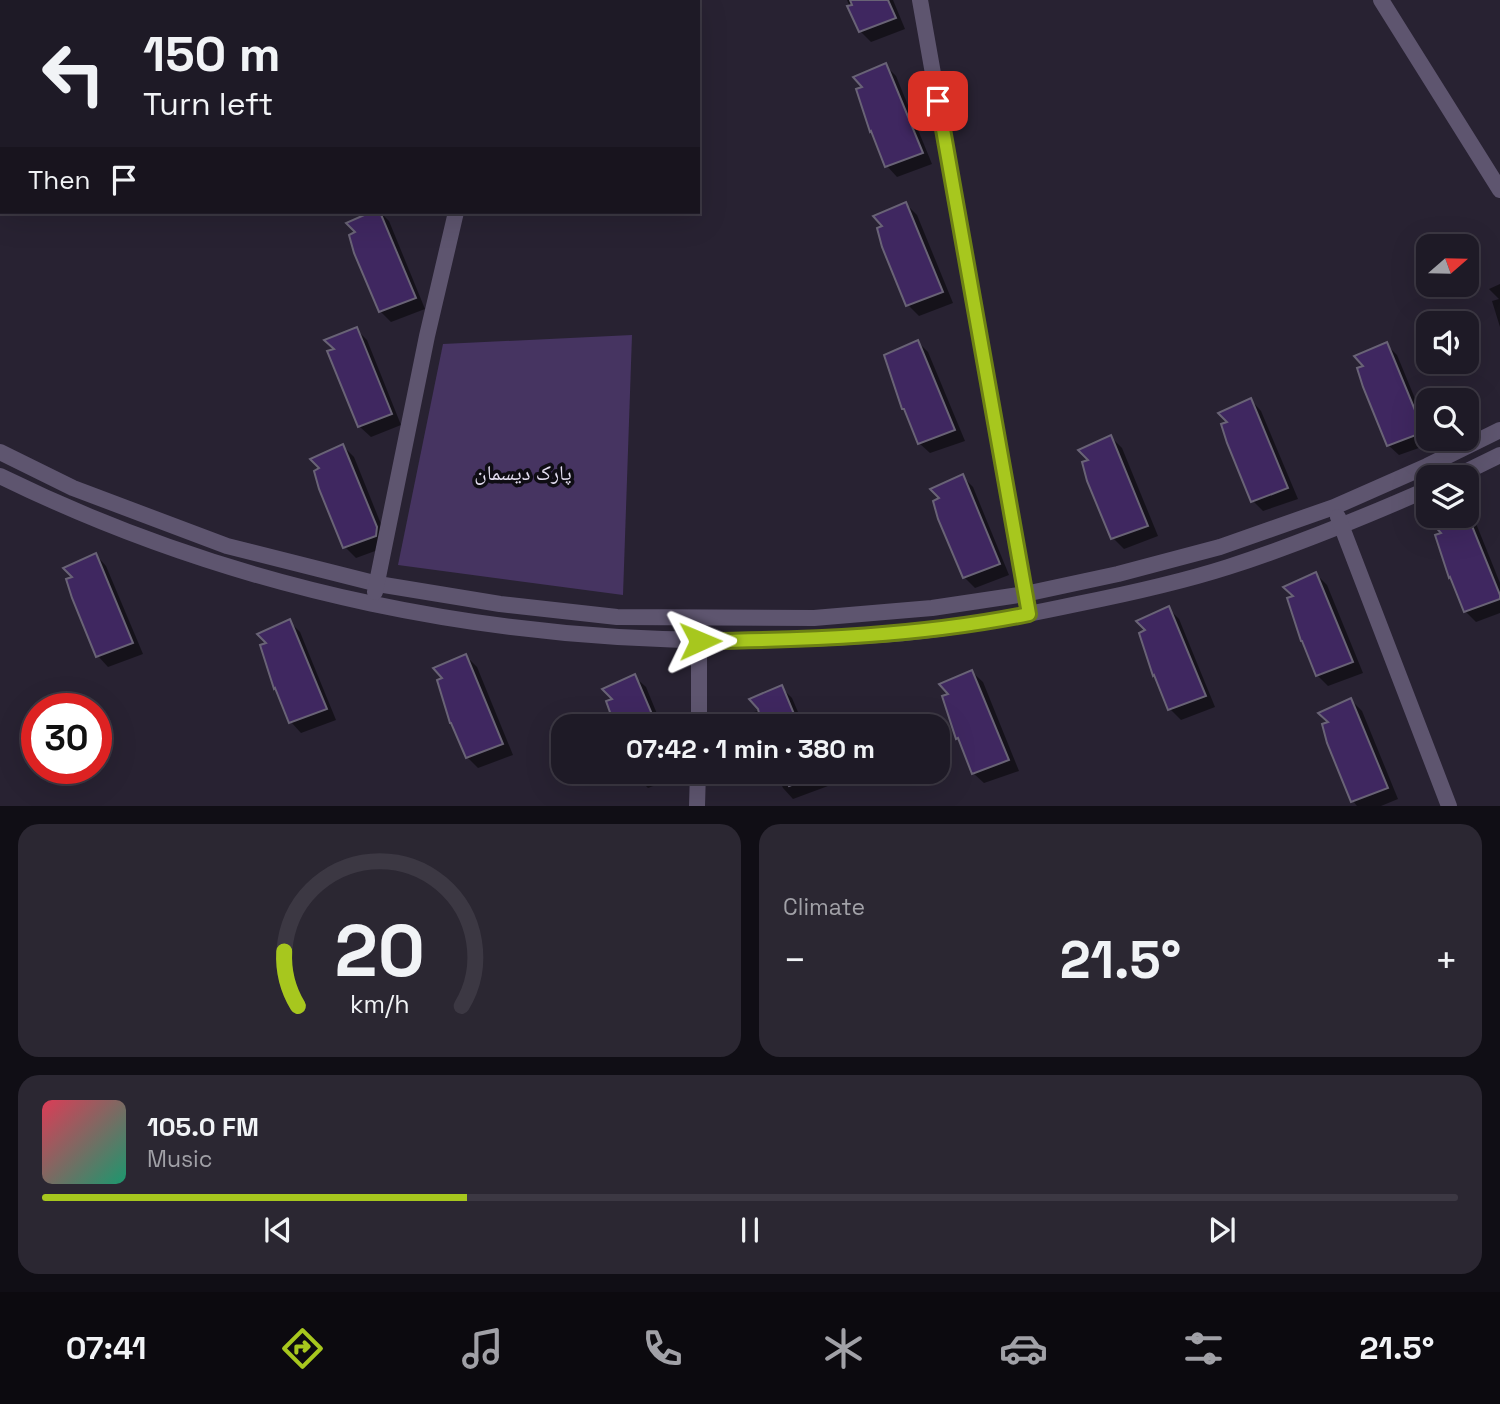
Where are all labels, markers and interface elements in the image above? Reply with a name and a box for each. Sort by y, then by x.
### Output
text: 150 m [143,23,281,85]
icon: left [28,28,119,119]
pin [908,71,968,131]
icon: arrive [919,82,957,120]
text: Turn left [143,84,273,124]
icon: arrive [105,161,143,199]
text: Then [28,163,91,197]
north arrow [1416,234,1479,298]
map controls [1416,234,1479,528]
button: sound [1416,311,1479,374]
button: search [1416,388,1479,451]
park label: پارک دیسمان [474,459,572,486]
button: layers [1416,465,1479,528]
position arrow [663,604,737,678]
speed limit sign: 30 [21,693,112,784]
text: 07:42 · 1 min · 380 m [626,732,875,766]
text: Climate [783,892,865,922]
text: 20 [334,905,425,998]
text: 21.5° [1060,927,1181,993]
text: − [783,936,807,984]
text: + [1434,936,1458,984]
text: km/h [350,988,409,1020]
text: 105.0 FM [147,1110,259,1144]
text: Music [147,1144,212,1174]
icon: previous [259,1211,297,1249]
icon: pause [731,1211,769,1249]
icon: next [1203,1211,1241,1249]
icon: directions [278,1324,327,1373]
icon: music [458,1324,507,1373]
icon: phone [638,1324,687,1373]
icon: climate [819,1324,868,1373]
icon: car [999,1324,1048,1373]
icon: filters [1179,1324,1228,1373]
text: 07:41 [66,1328,147,1368]
text: 21.5° [1359,1328,1434,1368]

